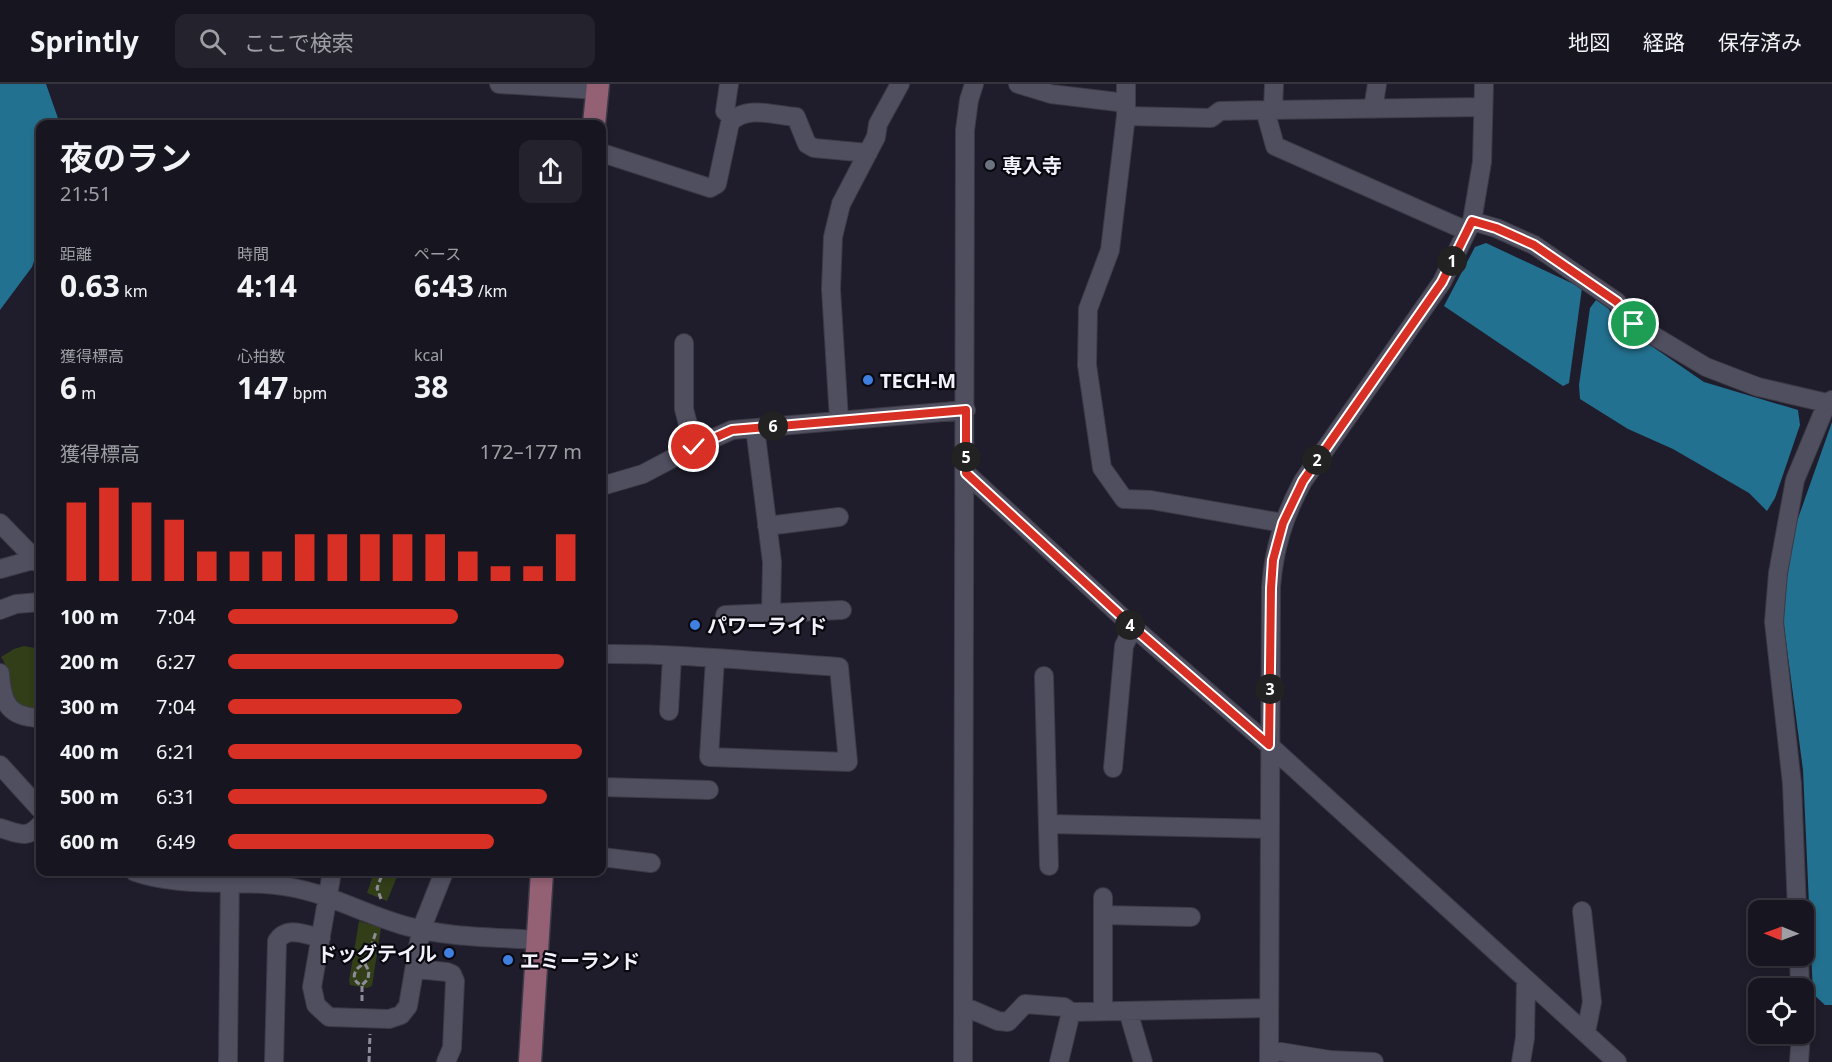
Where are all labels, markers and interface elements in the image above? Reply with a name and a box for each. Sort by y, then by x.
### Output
search box [175,14,595,68]
text: Sprintly [30,22,139,60]
icon: search [196,25,229,58]
text: ここで検索 [244,27,354,57]
text: 地図 [1568,28,1610,56]
text: 経路 [1643,28,1685,56]
text: 保存済み [1718,28,1802,56]
text: 夜のラン [60,135,192,180]
button: share [519,140,582,203]
place label: 専入寺 [1002,152,1062,179]
marker: 専入寺 [983,158,997,172]
text: 21:51 [60,180,111,207]
text: 距離 [60,243,92,265]
text: 時間 [237,243,269,265]
text: ペース [414,243,461,265]
pin: 1 [1437,246,1467,276]
text: 1 [1447,250,1457,272]
text: 0.63 [60,265,120,306]
text: 4:14 [237,265,297,306]
text: 6:43 [414,265,474,306]
text: km [120,280,148,302]
text: /km [474,280,508,302]
pin [1608,298,1659,349]
icon: arrive [1617,307,1650,340]
text: kcal [414,344,443,366]
text: 獲得標高 [60,345,124,367]
text: 心拍数 [237,345,285,367]
text: 38 [414,366,448,407]
text: 6 [60,367,77,408]
text: 147 [237,367,288,408]
place label: TECH-M [880,367,956,394]
marker: TECH-M [861,373,875,387]
text: m [77,382,96,404]
text: bpm [288,382,327,404]
pin: 6 [758,411,788,441]
text: 6 [768,415,778,437]
pin [668,421,719,472]
icon: check [677,430,710,463]
text: 172–177 m [479,438,582,465]
text: 獲得標高 [60,440,140,467]
pin: 5 [951,442,981,472]
pin: 2 [1302,445,1332,475]
text: 5 [961,446,971,468]
text: 2 [1312,449,1322,471]
text: 100 m [60,603,119,630]
text: 7:04 [156,603,196,630]
pin: 4 [1115,610,1145,640]
place label: パワーライド [707,612,827,639]
text: 4 [1125,614,1135,636]
marker: パワーライド [688,618,702,632]
text: 200 m [60,648,119,675]
text: 6:27 [156,648,196,675]
pin: 3 [1255,674,1285,704]
text: 3 [1265,678,1275,700]
text: 300 m [60,693,119,720]
text: 7:04 [156,693,196,720]
text: 400 m [60,738,119,765]
text: 6:21 [156,738,196,765]
text: 500 m [60,783,119,810]
text: 6:31 [156,783,196,810]
text: 600 m [60,828,119,855]
text: 6:49 [156,828,196,855]
north arrow [1748,900,1814,966]
map controls [1748,900,1814,1044]
place label: ドッグテイル [317,940,437,967]
marker: ドッグテイル [442,946,456,960]
place label: エミーランド [520,947,640,974]
marker: エミーランド [501,953,515,967]
button: locate [1748,978,1814,1044]

